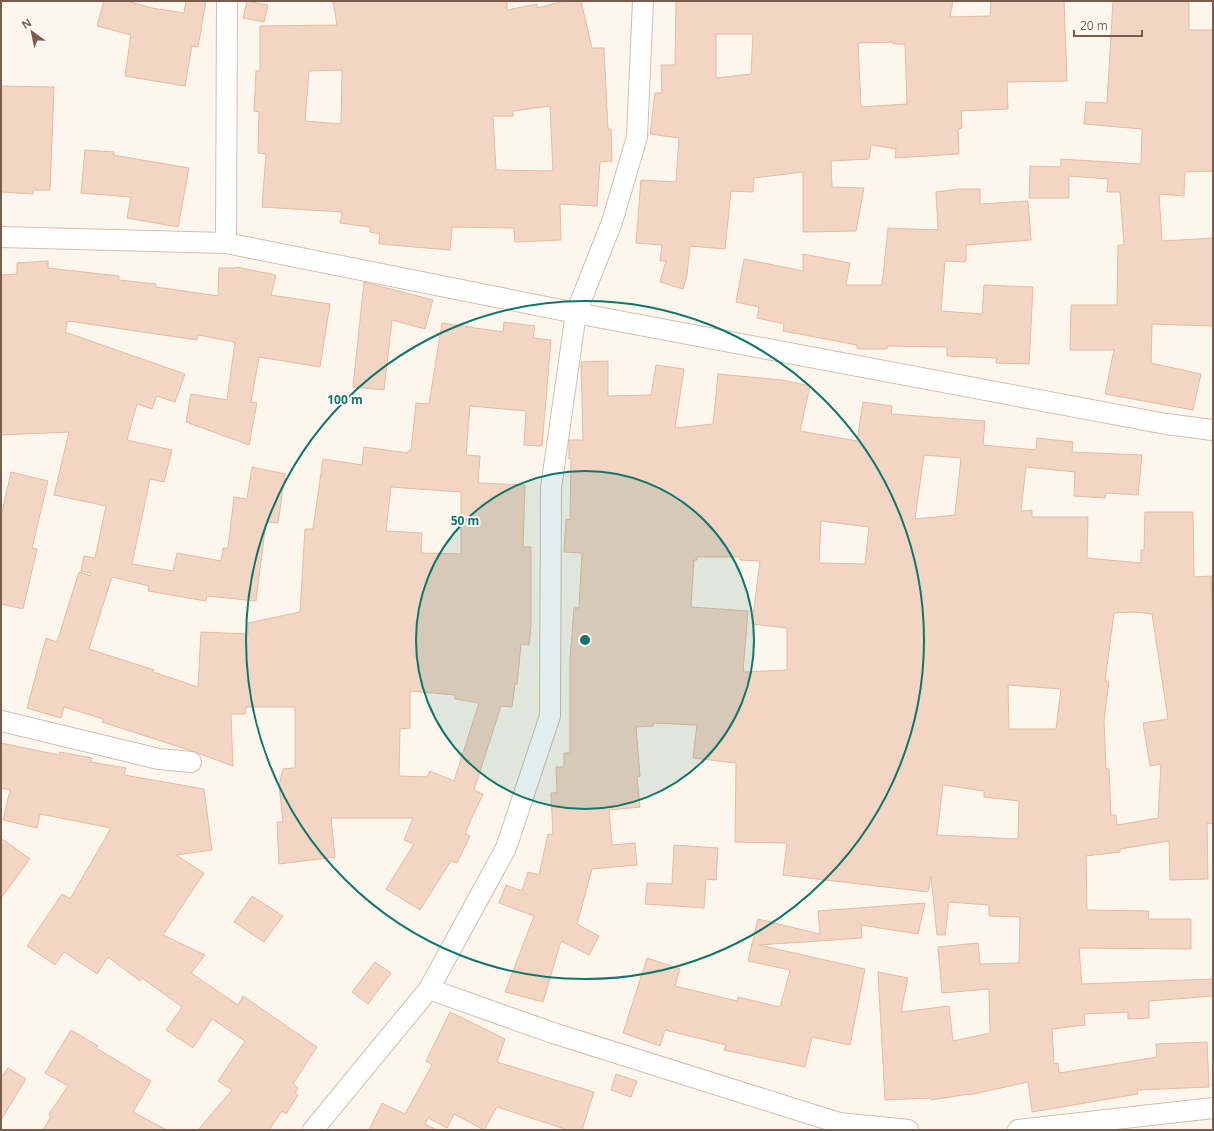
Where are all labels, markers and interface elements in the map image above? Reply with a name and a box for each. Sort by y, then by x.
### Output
north arrow [12,12,52,52]
scale bar [1074,12,1142,38]
text: N [18,14,34,32]
text: 20 m [1080,17,1108,34]
text: 100 m [327,391,363,408]
text: 50 m [451,512,479,529]
centre of rings [578,633,592,647]

